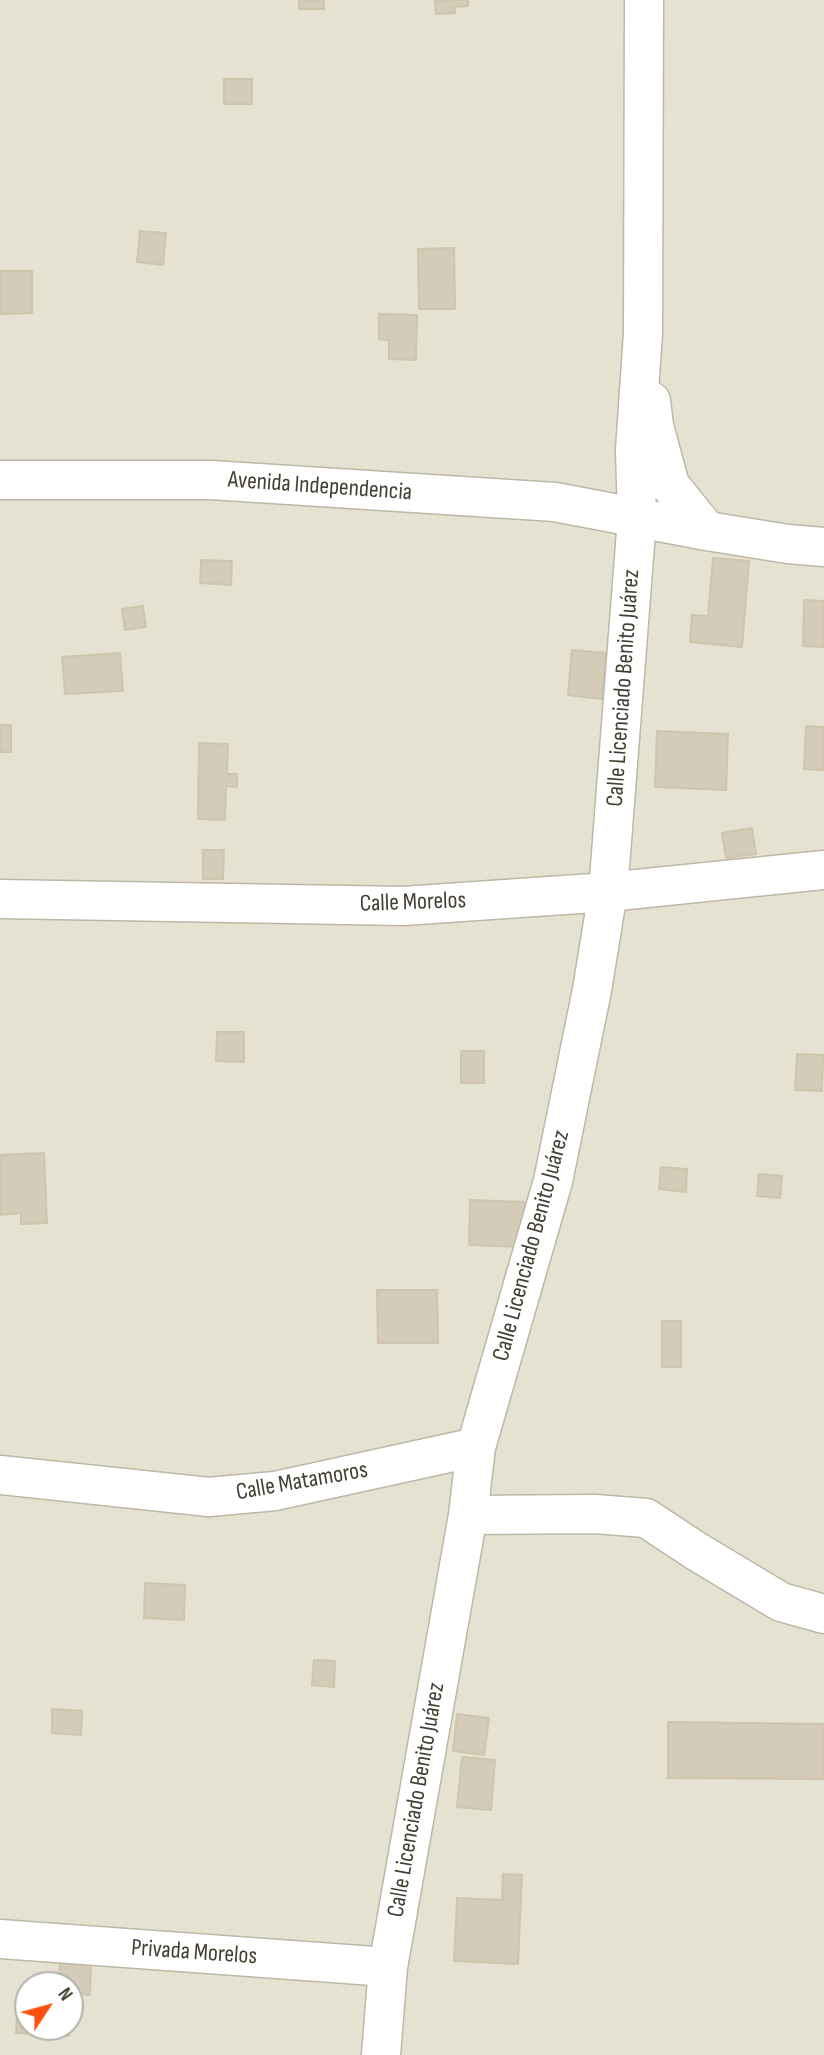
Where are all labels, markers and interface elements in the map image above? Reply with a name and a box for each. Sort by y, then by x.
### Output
street label: Avenida Independencia [227,466,413,508]
street label: Calle Licenciado Benito Juárez [601,568,647,808]
street label: Calle Morelos [359,887,467,919]
street label: Calle Licenciado Benito Juárez [487,1127,577,1365]
street label: Calle Matamoros [234,1456,370,1508]
street label: Calle Licenciado Benito Juárez [382,1680,452,1920]
street label: Privada Morelos [130,1934,258,1972]
north arrow [14,1971,84,2041]
text: N [52,1984,77,2005]

